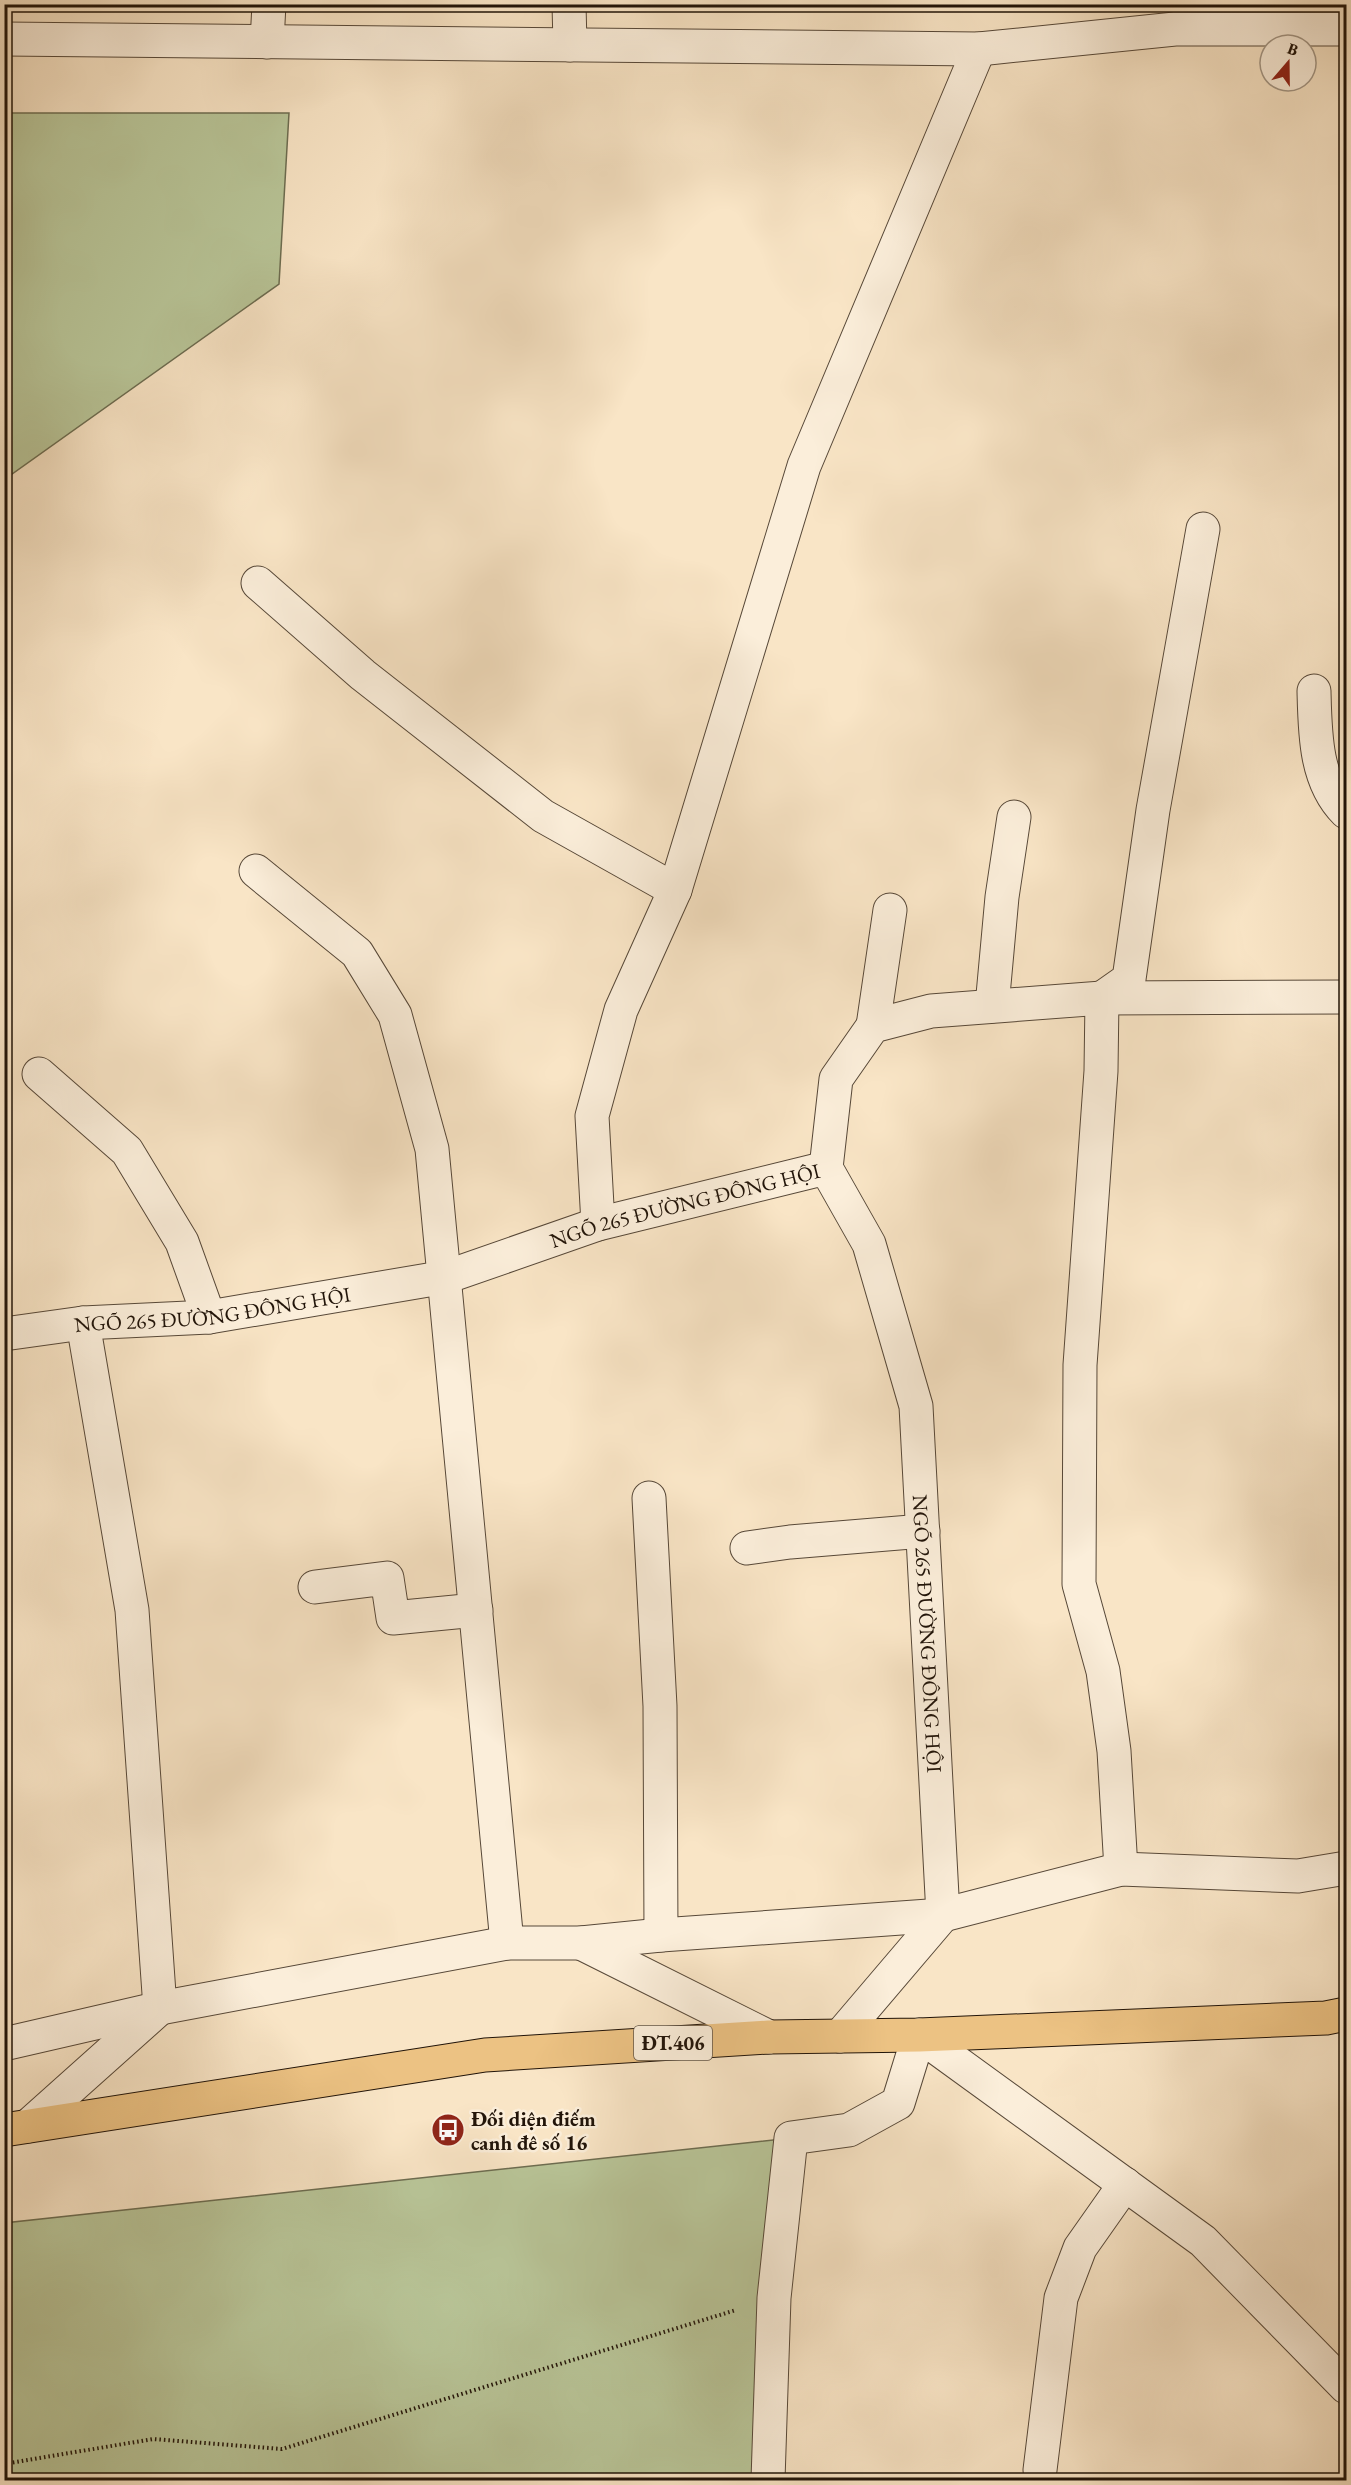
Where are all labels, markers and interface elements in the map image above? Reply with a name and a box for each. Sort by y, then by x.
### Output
north arrow [1258,33,1318,93]
text: B [1285,38,1301,61]
street label: NGÕ 265 ĐƯỜNG ĐÔNG HỘI [546,1157,823,1253]
street label: NGÕ 265 ĐƯỜNG ĐÔNG HỘI [72,1280,353,1338]
street label: NGÕ 265 ĐƯỜNG ĐÔNG HỘI [907,1494,949,1773]
road number: ĐT.406 [634,2026,712,2060]
place label: Đối diện điếm canh đê số 16 [471,2105,596,2156]
bus stop icon: Đối diện điếm canh đê số 16 [430,2112,466,2148]

